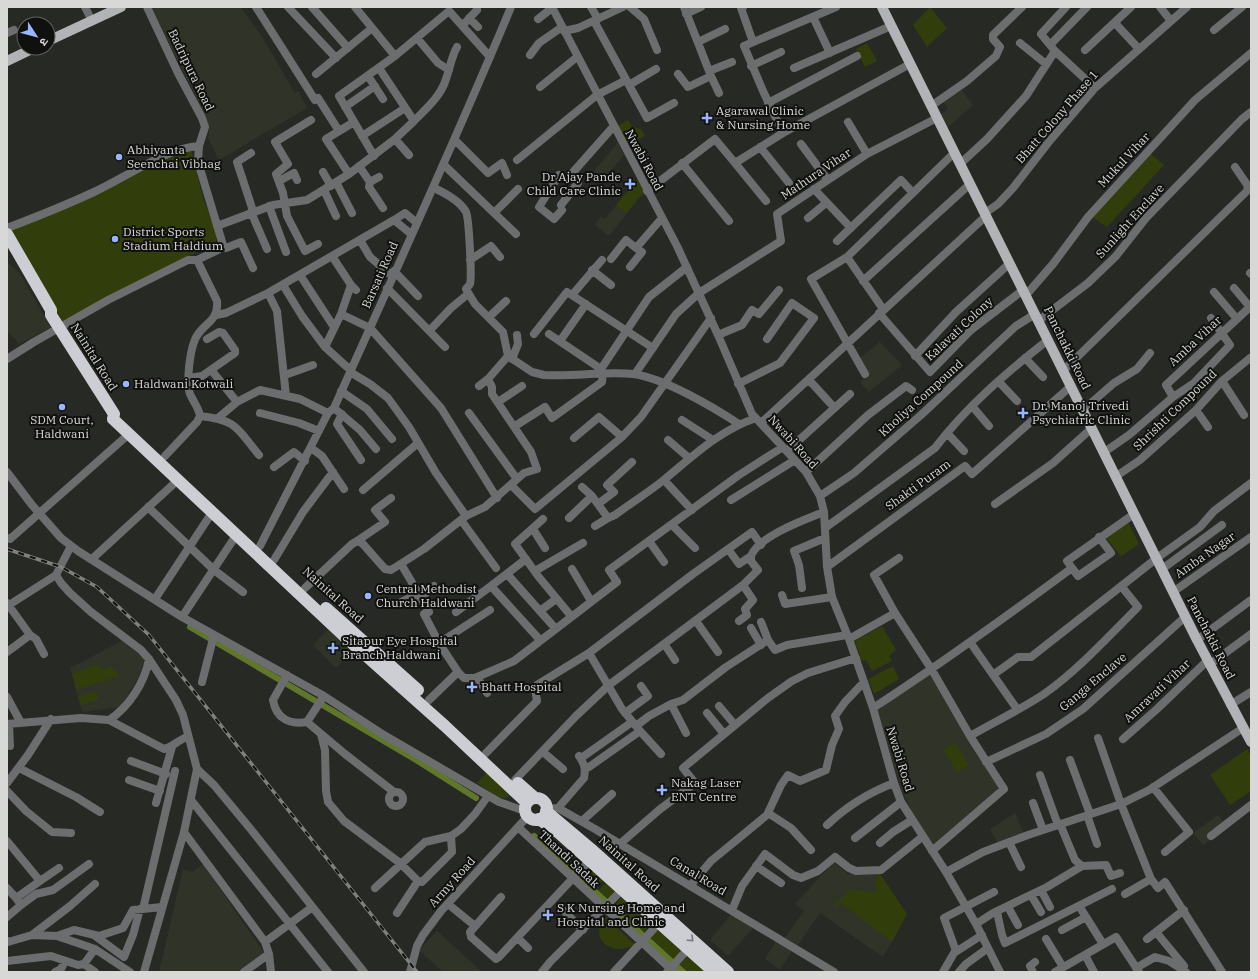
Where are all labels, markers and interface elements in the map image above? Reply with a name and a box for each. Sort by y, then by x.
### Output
north arrow [16,16,56,56]
street label: Badripura Road [165,26,218,113]
text: उ [36,35,52,49]
street label: Bhatt Colony Phase 1 [1012,67,1101,166]
place label: Agarawal Clinic & Nursing Home [716,103,810,132]
marker: Agarawal Clinic & Nursing Home [701,112,713,124]
street label: Nwabi Road [622,127,667,193]
street label: Mukul Vihar [1094,129,1153,190]
place label: Abhiyanta Seenchai Vibhag [127,142,221,171]
street label: Mathura Vihar [778,144,854,203]
marker: Abhiyanta Seenchai Vibhag [114,152,124,162]
place label: Dr Ajay Pande Child Care Clinic [527,169,621,198]
marker: Dr Ajay Pande Child Care Clinic [624,178,636,190]
street label: Sunlight Enclave [1092,180,1167,261]
place label: District Sports Stadium Haldium [123,224,224,253]
marker: District Sports Stadium Haldium [110,234,120,244]
street label: Barsati Road [358,239,401,311]
street label: Kalavati Colony [922,293,996,364]
street label: Panchakki Road [1041,304,1094,392]
street label: Amba Vihar [1165,312,1225,369]
street label: Nainital Road [68,320,121,393]
street label: Kholiya Compound [875,356,966,439]
street label: Shrishti Compound [1130,366,1220,453]
place label: Haldwani Kotwali [134,376,233,391]
marker: Haldwani Kotwali [121,379,131,389]
place label: Dr. Manoj Trivedi Psychiatric Clinic [1032,398,1130,427]
marker: SDM Court, Haldwani [57,402,67,412]
marker: Dr. Manoj Trivedi Psychiatric Clinic [1017,407,1029,419]
place label: SDM Court, Haldwani [30,412,94,441]
street label: Nwabi Road [765,412,821,472]
street label: Shakti Puram [882,456,954,513]
street label: Amba Nagar [1172,528,1238,581]
street label: Nainital Road [300,563,367,626]
place label: Central Methodist Church Haldwani [376,581,477,610]
marker: Central Methodist Church Haldwani [363,591,373,601]
street label: Panchakki Road [1184,594,1239,682]
place label: Sitapur Eye Hospital Branch Haldwani [342,633,458,662]
marker: Sitapur Eye Hospital Branch Haldwani [327,642,339,654]
street label: Ganga Enclave [1056,649,1129,714]
street label: Amravati Vihar [1120,655,1194,725]
place label: Bhatt Hospital [481,679,562,694]
marker: Bhatt Hospital [466,681,478,693]
street label: Nwabi Road [883,724,917,793]
place label: Nakag Laser ENT Centre [671,775,742,804]
marker: Nakag Laser ENT Centre [656,784,668,796]
street label: Thandi Sadak [536,827,603,891]
street label: Nainital Road [596,832,663,895]
street label: Army Road [425,853,478,910]
street label: Canal Road [667,853,729,898]
place label: S K Nursing Home and Hospital and Clinic [557,900,685,929]
marker: S K Nursing Home and Hospital and Clinic [542,909,554,921]
one-way arrow [686,934,694,941]

